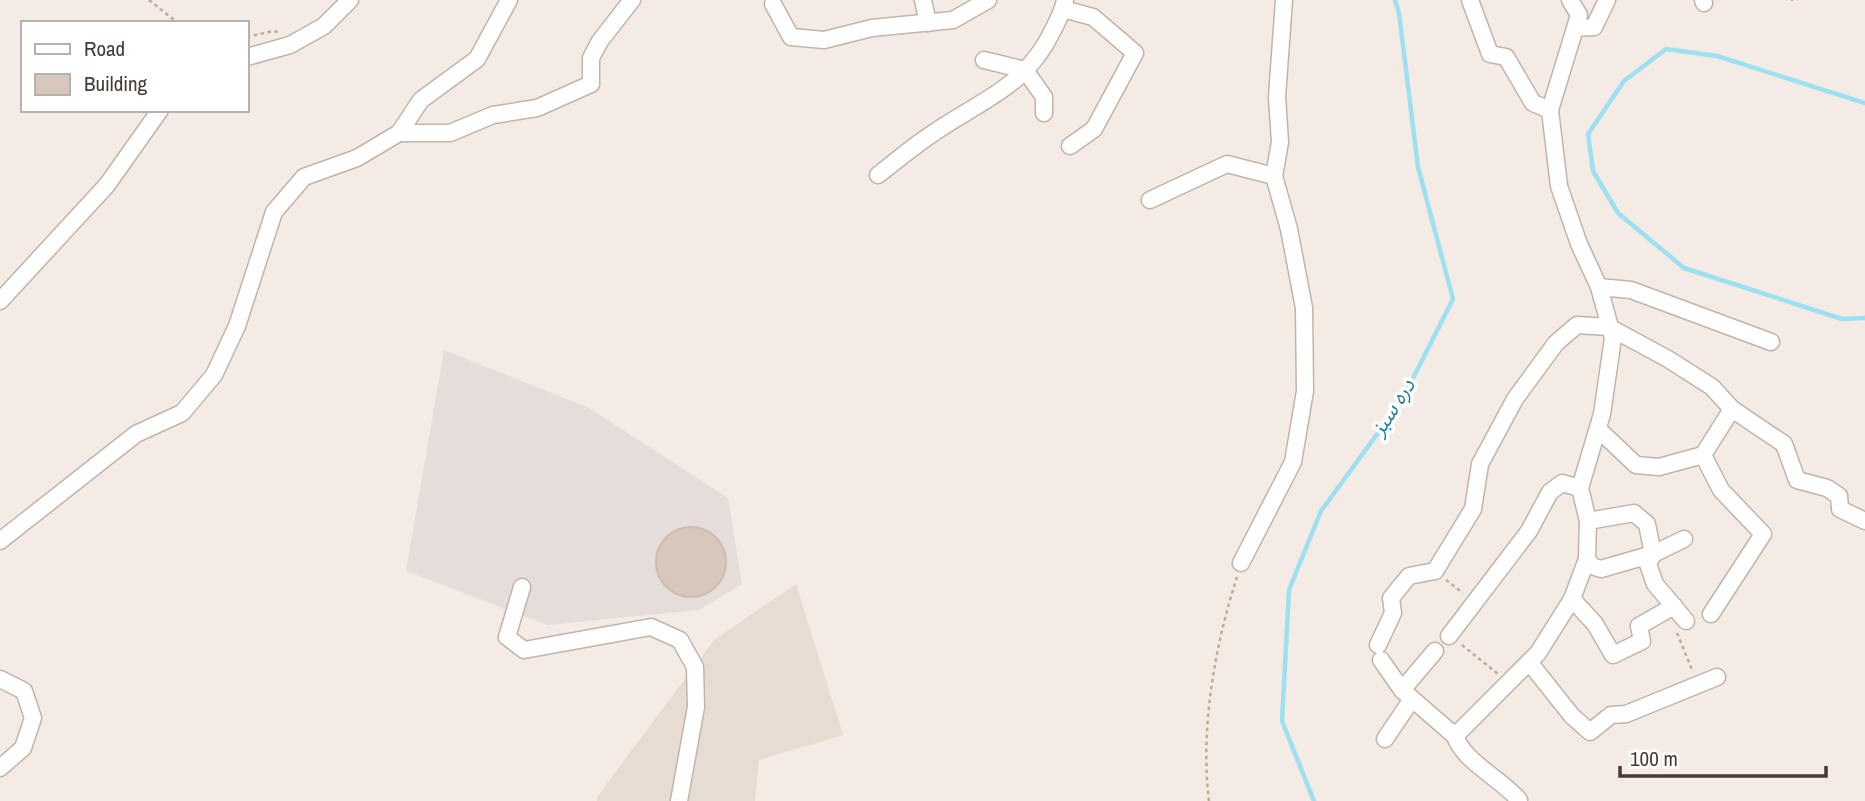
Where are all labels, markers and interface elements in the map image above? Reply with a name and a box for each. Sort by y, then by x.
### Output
legend [21,21,248,112]
text: Road [84,34,125,63]
text: Building [84,69,148,98]
water label: دره سبز [1362,372,1422,442]
scale bar [1620,734,1826,778]
text: 100 m [1630,744,1678,773]

